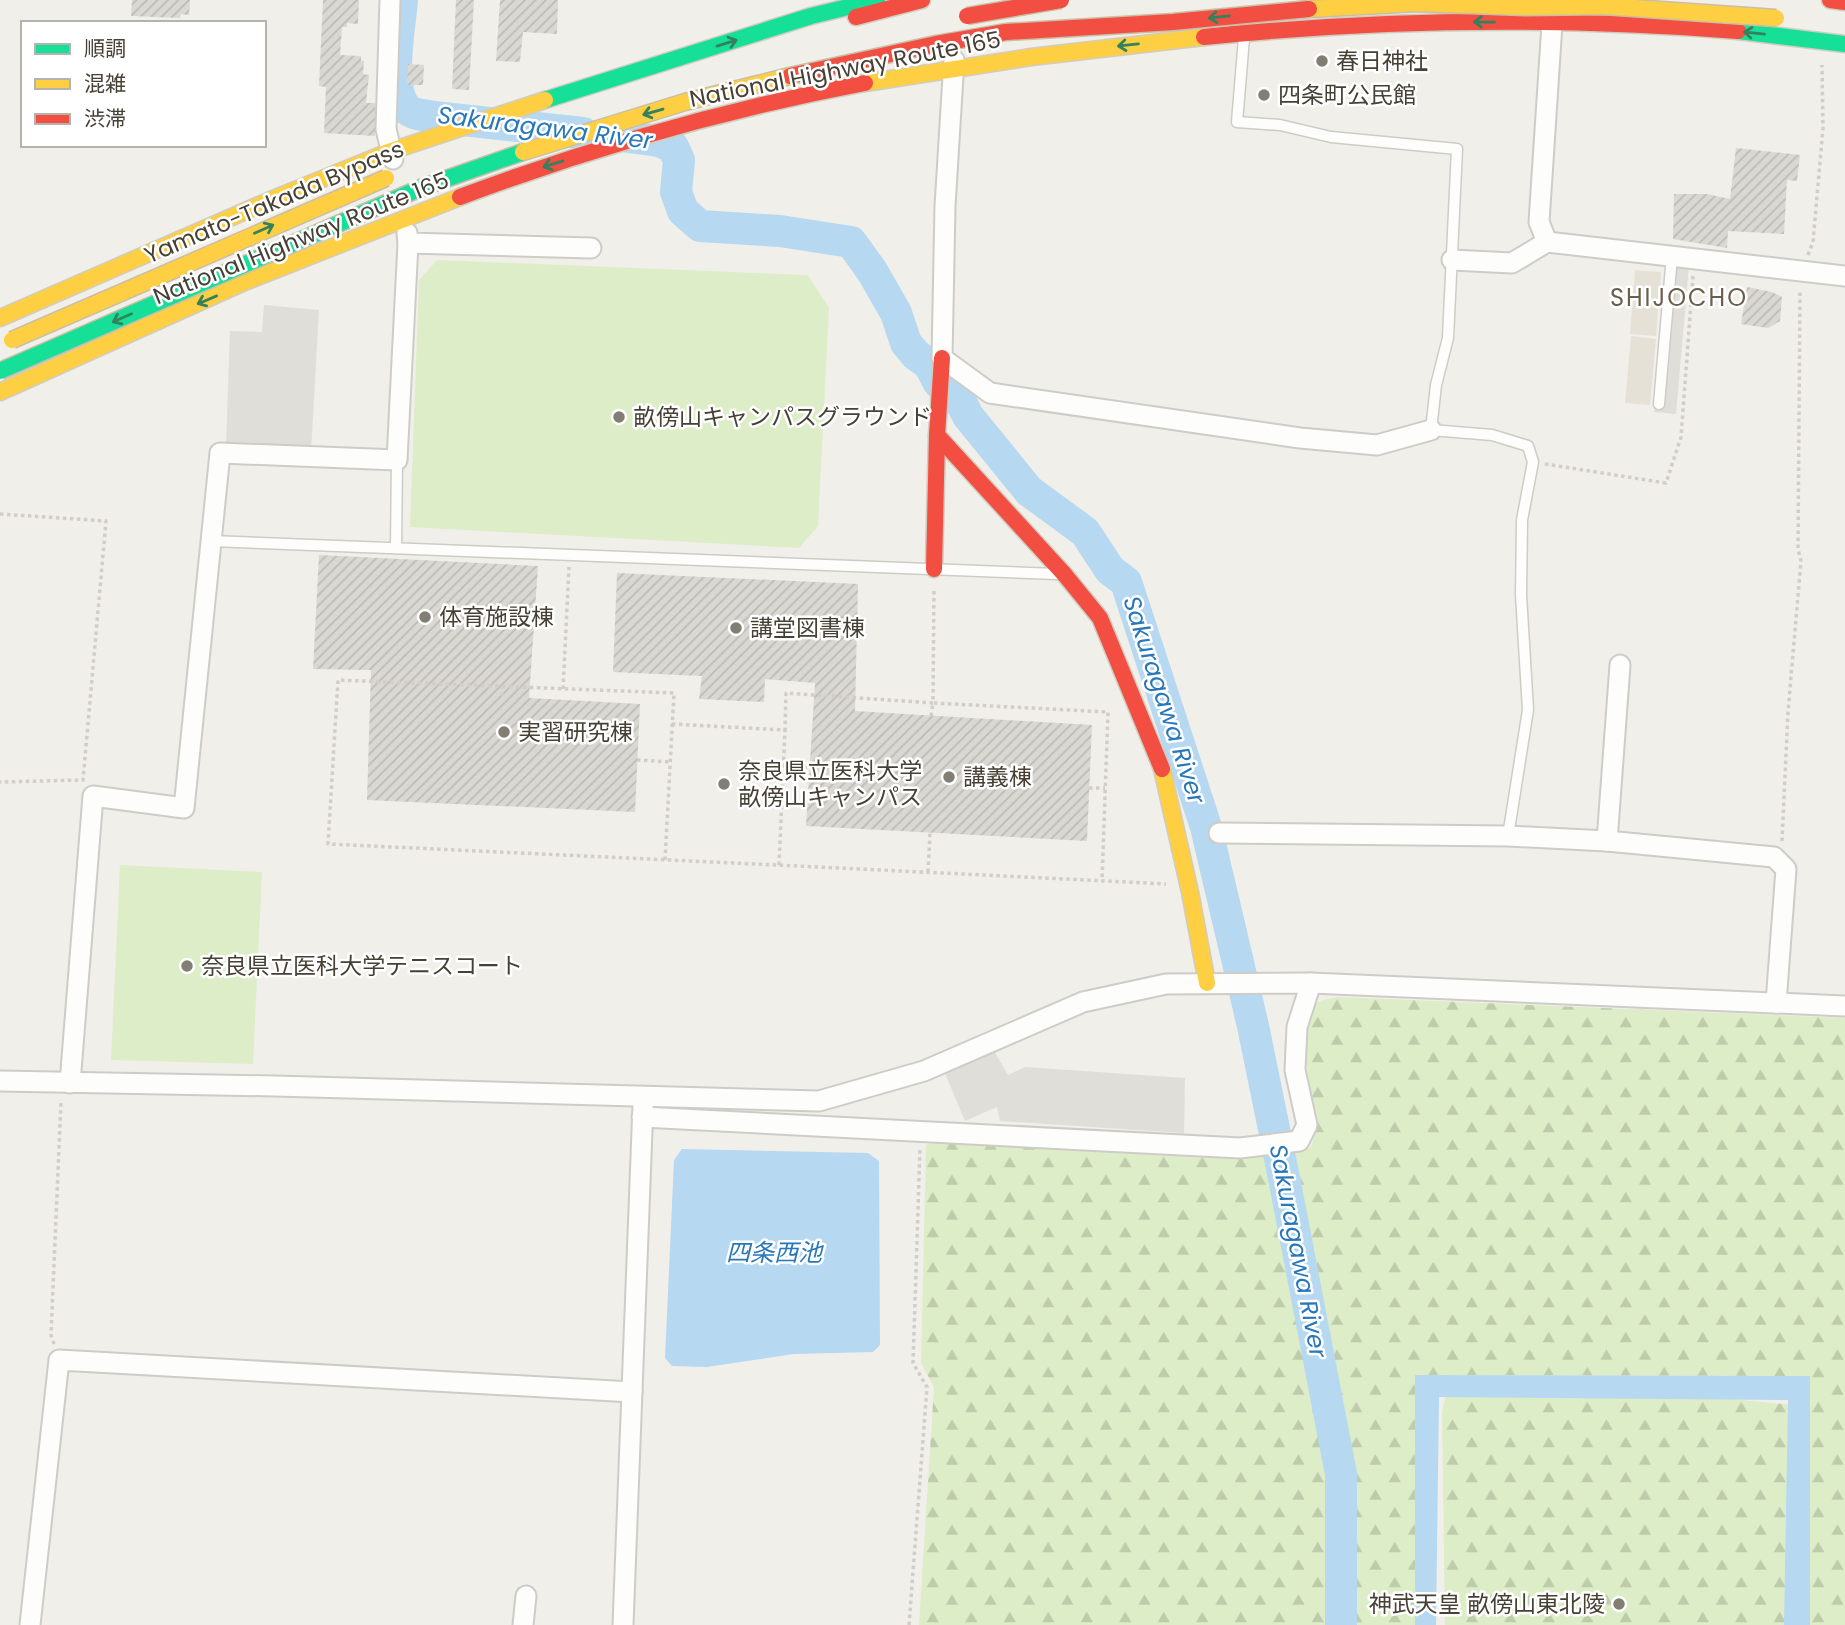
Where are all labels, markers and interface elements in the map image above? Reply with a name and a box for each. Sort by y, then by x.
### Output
one-way arrow [1208,11,1231,24]
one-way arrow [1473,16,1496,29]
legend [21,21,266,147]
street label: National Highway Route 165 [687,23,1003,115]
one-way arrow [1743,26,1765,39]
text: 順調 [84,34,126,63]
one-way arrow [716,35,738,48]
one-way arrow [1117,39,1140,52]
place label: 春日神社 [1336,45,1428,77]
marker: 春日神社 [1314,53,1330,69]
text: 混雑 [84,69,126,98]
place label: 四条町公民館 [1278,79,1416,111]
marker: 四条町公民館 [1256,87,1272,103]
water label: Sakuragawa River [436,98,655,157]
text: 渋滞 [84,104,126,133]
one-way arrow [642,106,664,119]
street label: Yamato-Takada Bypass [139,133,409,271]
one-way arrow [543,159,565,172]
street label: National Highway Route 165 [148,164,454,312]
one-way arrow [253,222,275,235]
district label: SHIJOCHO [1610,281,1748,314]
one-way arrow [197,294,218,307]
one-way arrow [111,312,133,325]
place label: 畝傍山キャンパスグラウンド [633,401,932,433]
marker: 畝傍山キャンパスグラウンド [611,409,627,425]
water label: Sakuragawa River [1115,592,1214,809]
place label: 体育施設棟 [439,601,554,633]
marker: 体育施設棟 [417,609,433,625]
place label: 講堂図書棟 [750,612,865,644]
marker: 講堂図書棟 [728,620,744,636]
place label: 実習研究棟 [518,716,633,748]
marker: 実習研究棟 [496,724,512,740]
place label: 奈良県立医科大学 畝傍山キャンパス [738,755,922,813]
place label: 講義棟 [963,761,1032,793]
marker: 講義棟 [941,769,957,785]
marker: 奈良県立医科大学 畝傍山キャンパス [716,776,732,792]
place label: 奈良県立医科大学テニスコート [201,950,523,982]
marker: 奈良県立医科大学テニスコート [179,958,195,974]
water label: Sakuragawa River [1262,1142,1336,1361]
water label: 四条西池 [726,1236,824,1269]
place label: 神武天皇 畝傍山東北陵 [1369,1588,1605,1620]
marker: 神武天皇 畝傍山東北陵 [1611,1596,1627,1612]

